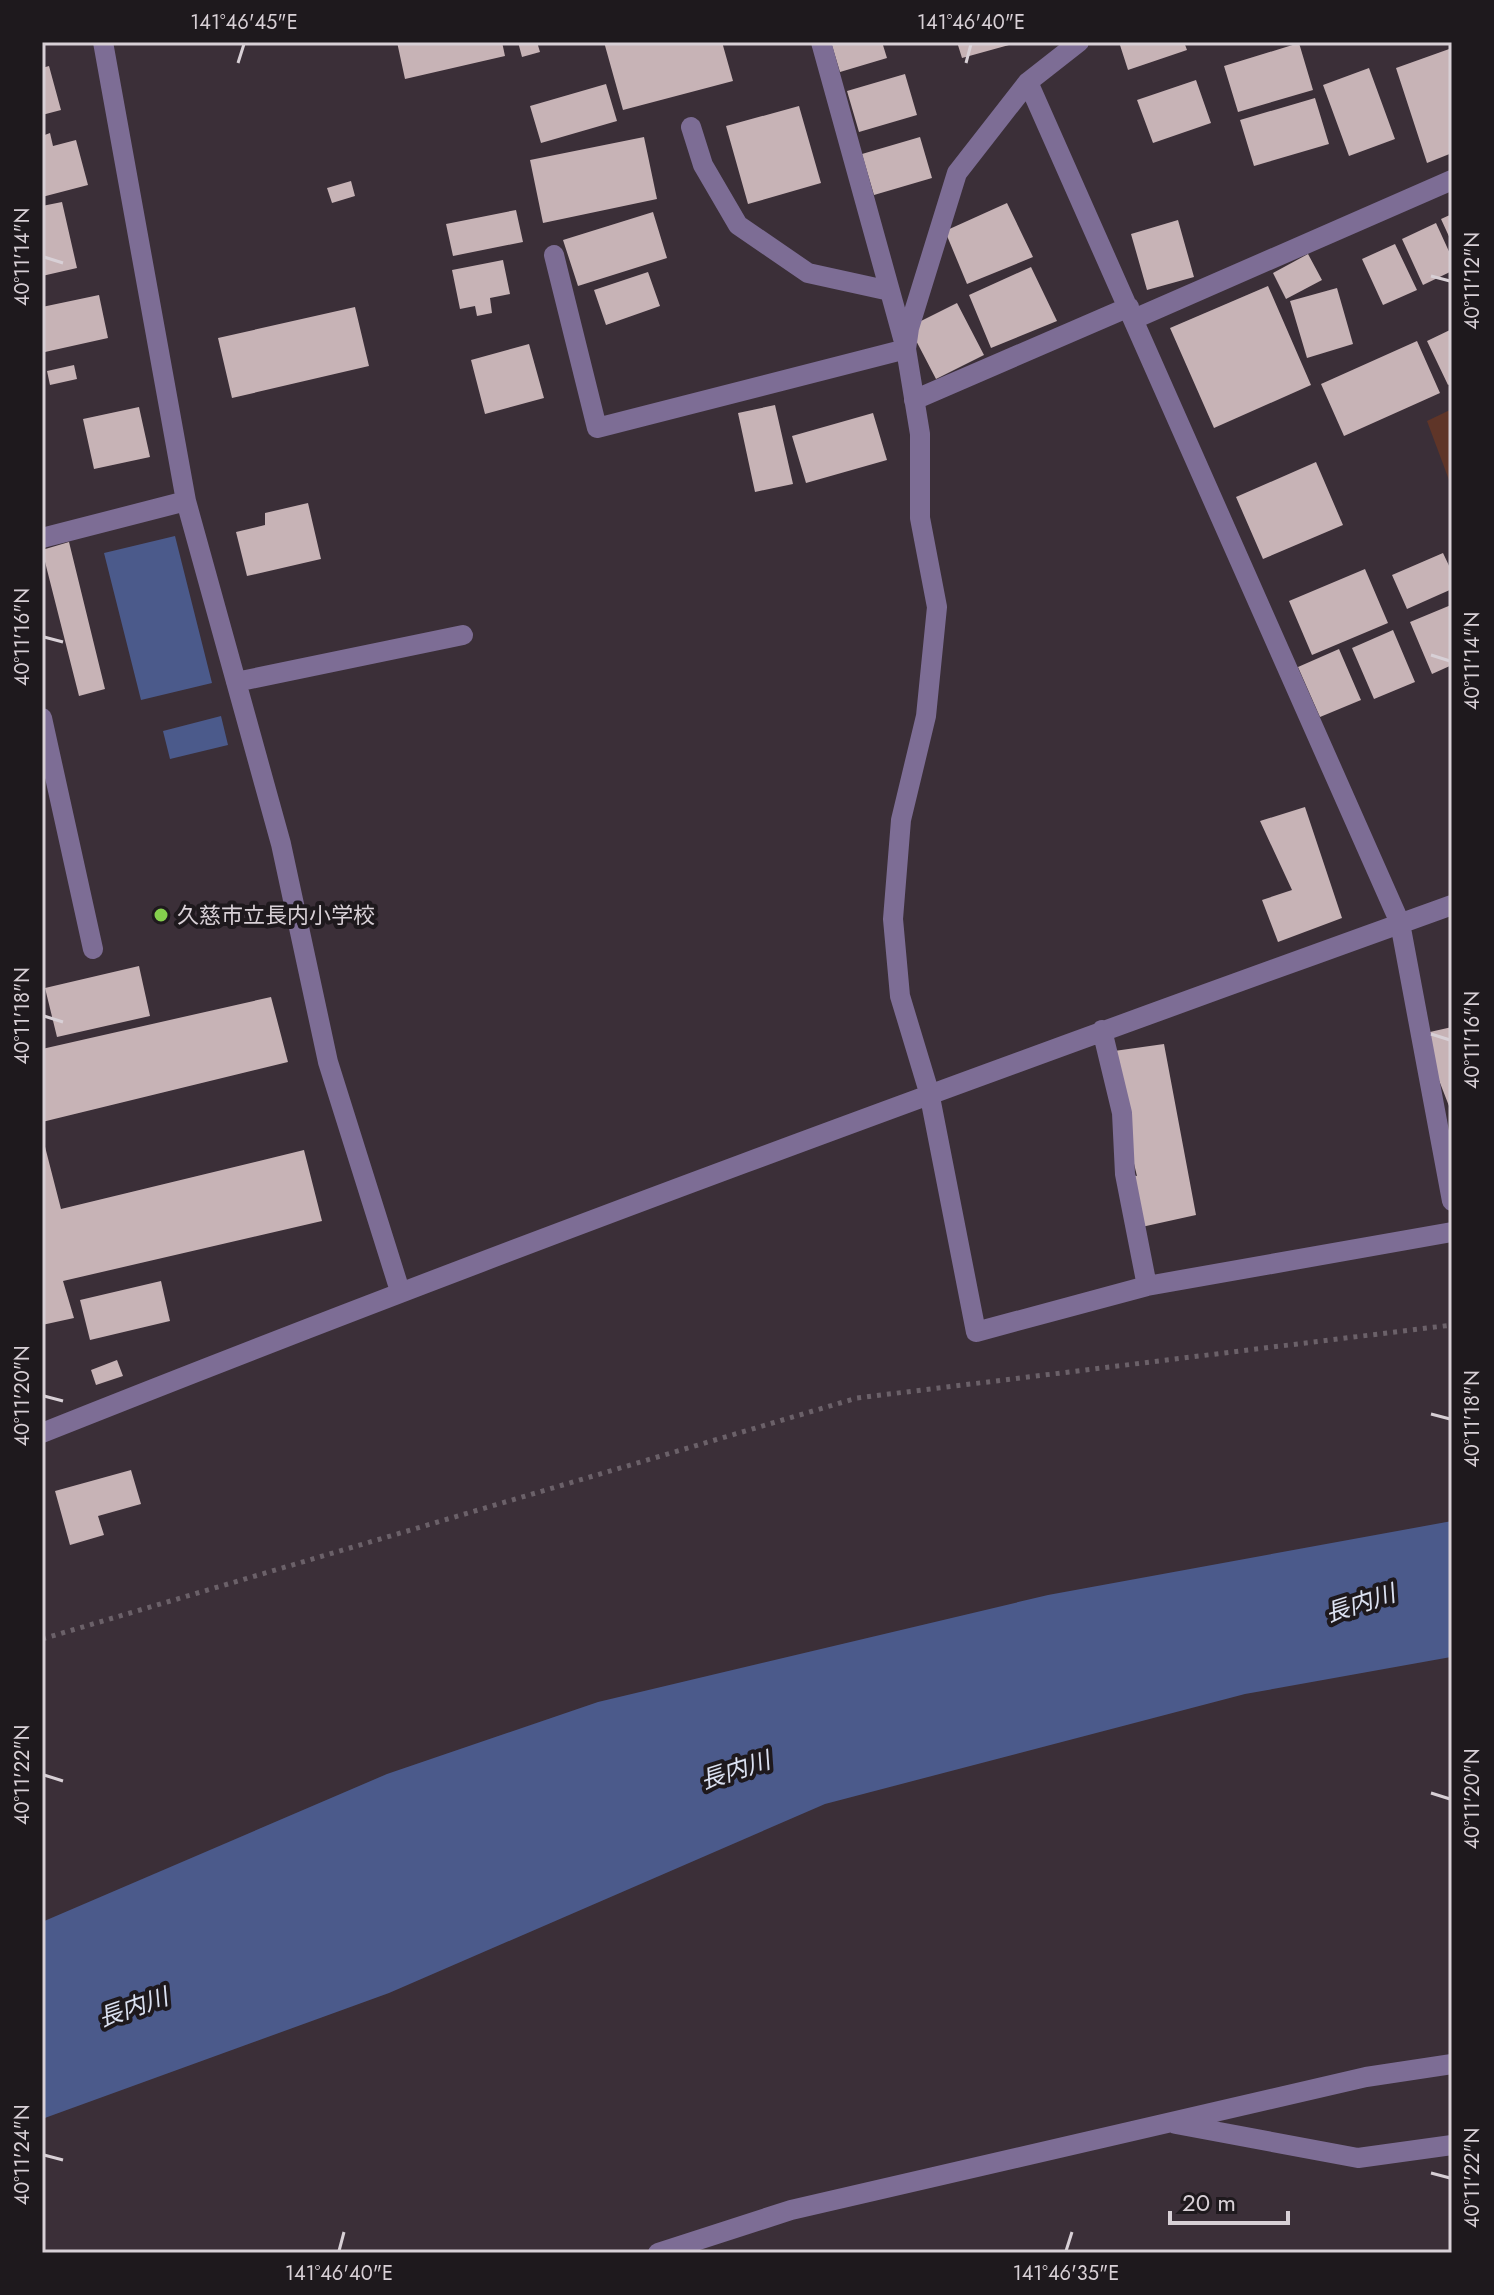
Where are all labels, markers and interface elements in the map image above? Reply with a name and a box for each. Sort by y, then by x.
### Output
text: 141°46'45"E [190,8,298,37]
text: 141°46'40"E [917,8,1025,37]
text: 40°11'14"N [8,208,37,306]
text: 40°11'12"N [1458,232,1487,330]
text: 40°11'16"N [8,588,37,686]
text: 40°11'14"N [1458,612,1487,710]
place label: 久慈市立長内小学校 [177,899,375,931]
marker: 久慈市立長内小学校 [152,906,170,924]
text: 40°11'18"N [8,967,37,1065]
text: 40°11'16"N [1458,991,1487,1089]
text: 40°11'20"N [8,1345,37,1447]
text: 40°11'18"N [1458,1370,1487,1468]
water label: 長内川 [1320,1574,1402,1631]
text: 40°11'22"N [8,1725,37,1825]
water label: 長内川 [695,1741,777,1798]
text: 40°11'20"N [1458,1748,1487,1850]
water label: 長内川 [93,1978,176,2035]
text: 40°11'24"N [8,2105,37,2205]
text: 40°11'22"N [1458,2128,1487,2228]
scale bar [1170,2175,1288,2225]
text: 20 m [1182,2185,1236,2220]
text: 141°46'40"E [285,2259,393,2288]
text: 141°46'35"E [1013,2259,1119,2288]

